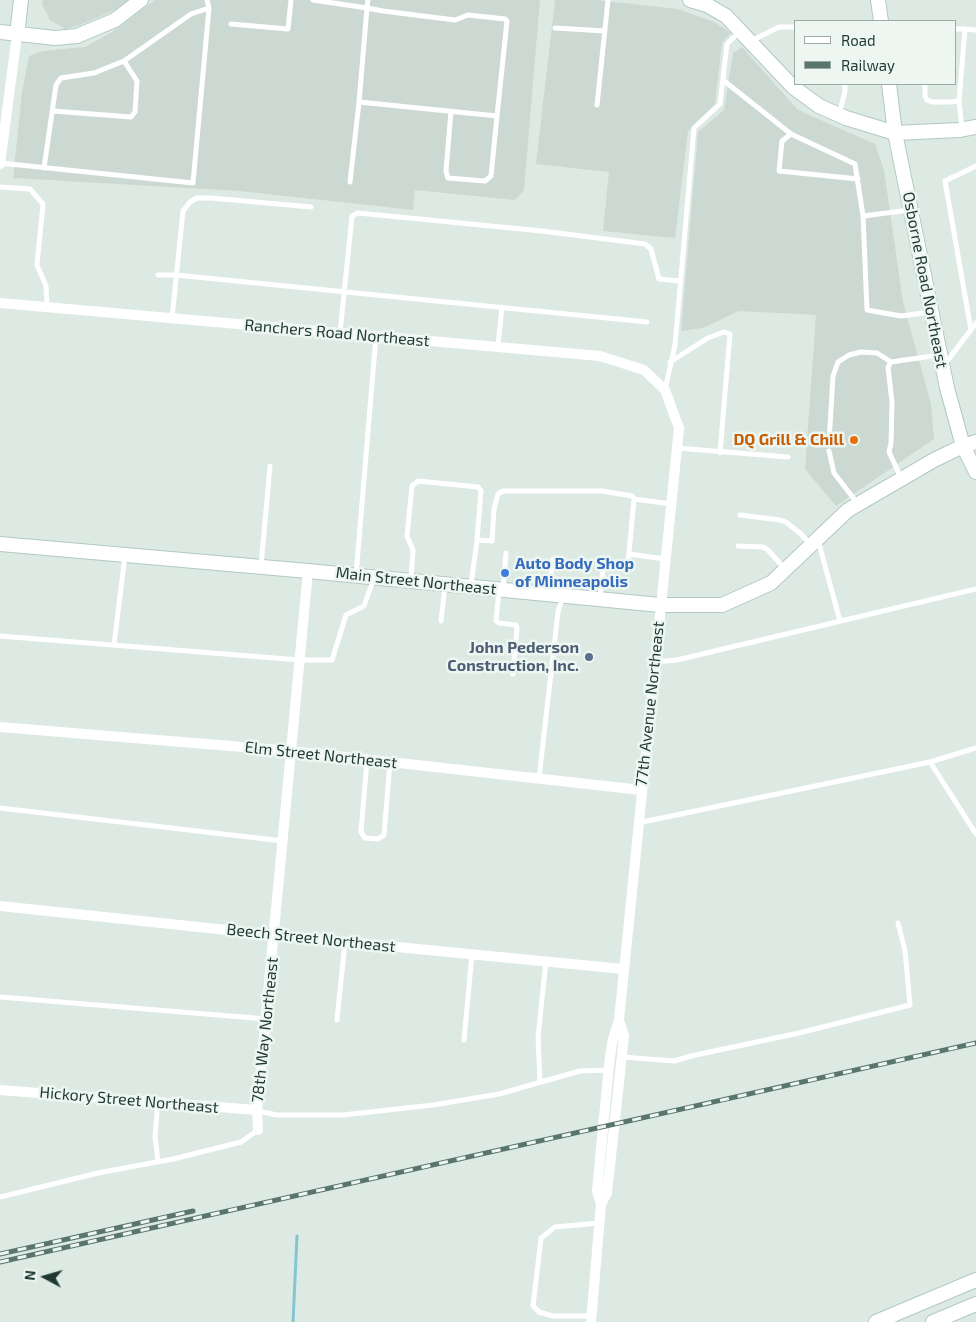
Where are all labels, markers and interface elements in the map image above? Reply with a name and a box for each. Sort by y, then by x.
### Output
legend [794,20,956,85]
text: Road [841,31,876,49]
text: Railway [841,56,895,74]
street label: Osborne Road Northeast [898,190,952,370]
street label: Ranchers Road Northeast [244,315,430,351]
place label: DQ Grill & Chill [733,430,844,450]
marker: DQ Grill & Chill [848,434,860,446]
place label: Auto Body Shop of Minneapolis [515,554,634,592]
street label: Main Street Northeast [335,563,497,599]
marker: Auto Body Shop of Minneapolis [499,567,511,579]
street label: 77th Avenue Northeast [632,620,668,788]
place label: John Pederson Construction, Inc. [447,638,579,676]
marker: John Pederson Construction, Inc. [583,651,595,663]
street label: Elm Street Northeast [244,737,398,773]
street label: Beech Street Northeast [226,920,396,956]
street label: 78th Way Northeast [248,956,282,1104]
street label: Hickory Street Northeast [39,1083,219,1117]
north arrow [20,1252,70,1302]
text: N [21,1269,39,1281]

